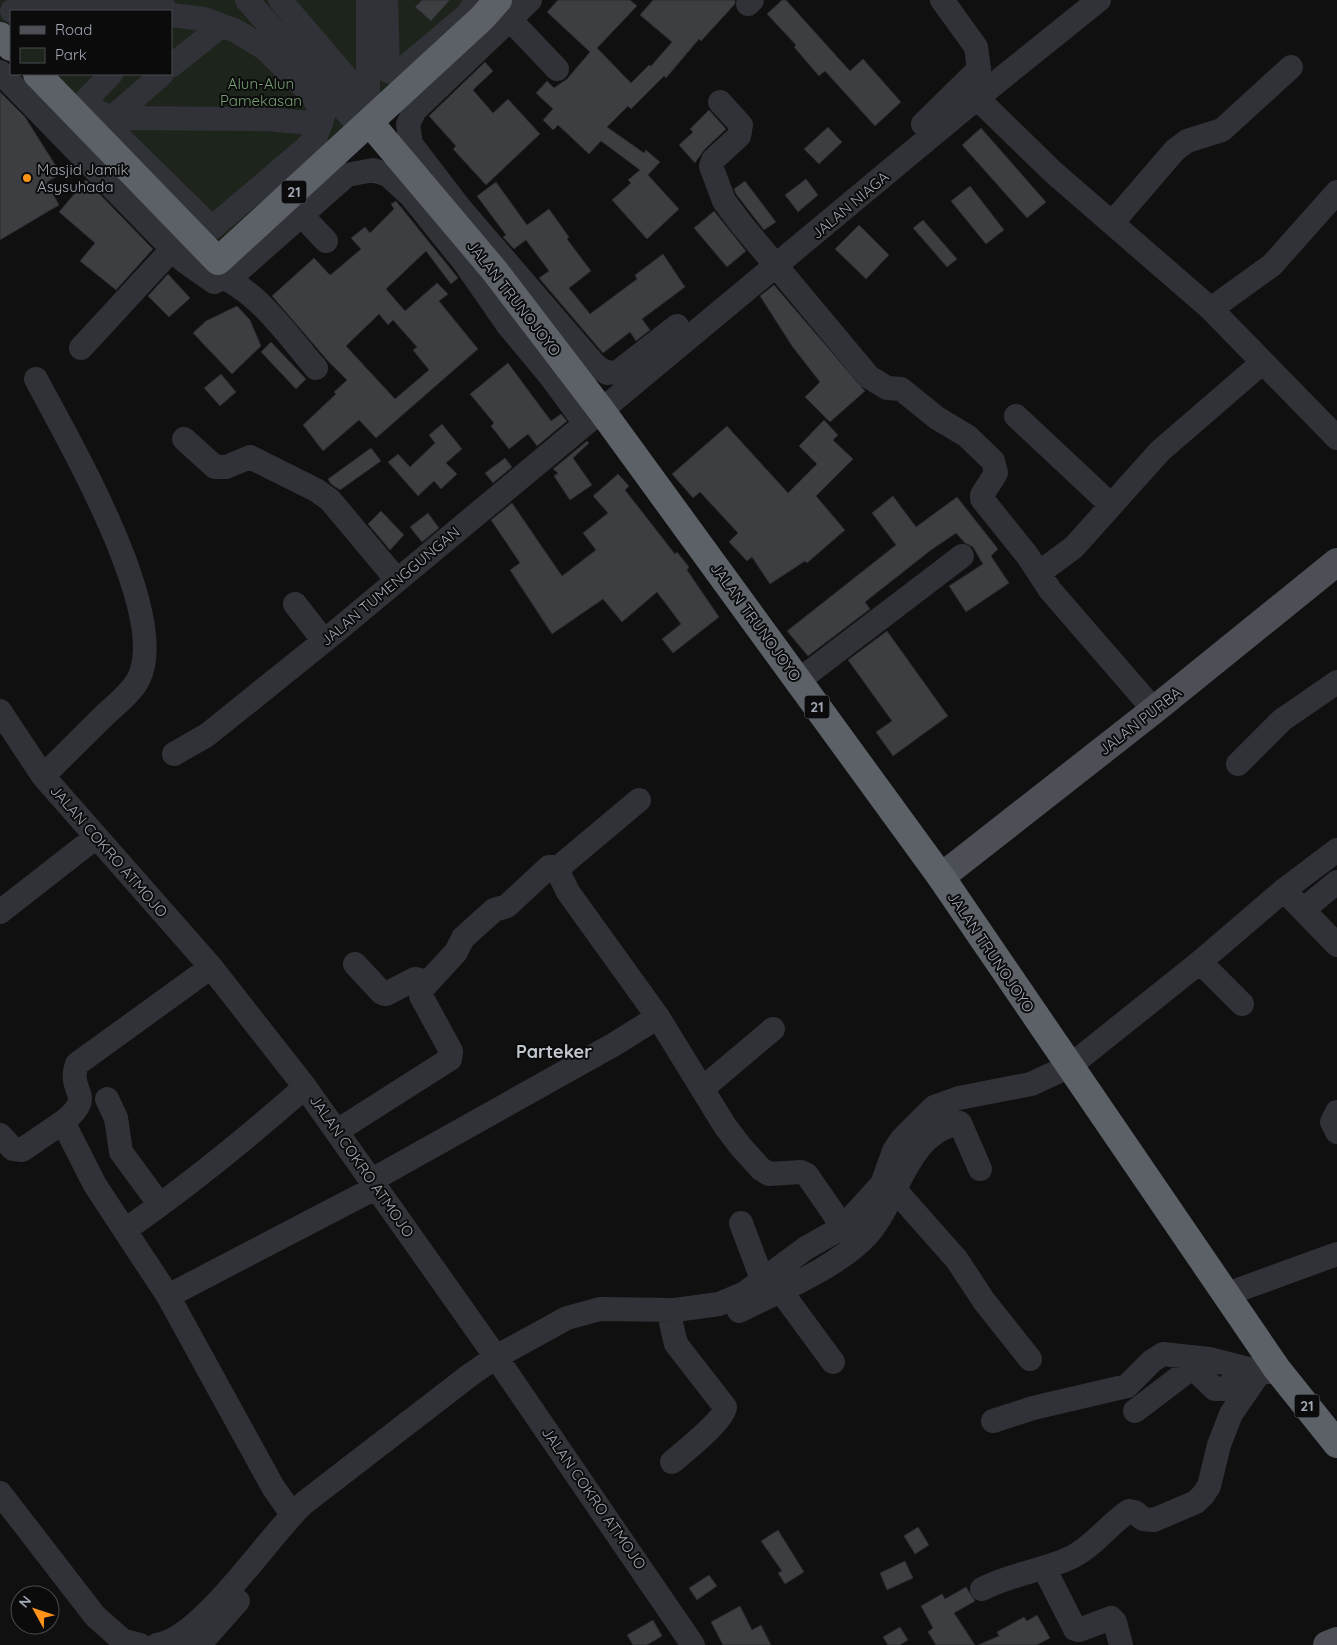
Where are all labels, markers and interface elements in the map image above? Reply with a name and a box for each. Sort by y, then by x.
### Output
legend [10,10,172,75]
text: Road [55,20,92,39]
text: Park [55,45,87,64]
park label: Alun-Alun Pamekasan [220,74,302,110]
place label: Masjid Jamik Asysuhada [37,160,129,196]
street label: JALAN NIAGA [807,167,893,243]
marker: Masjid Jamik Asysuhada [21,172,33,184]
road number: 21 [282,180,306,203]
street label: JALAN TRUNOJOYO [463,236,565,360]
street label: JALAN TUMENGGUNGAN [317,522,463,650]
street label: JALAN TRUNOJOYO [707,559,805,685]
street label: JALAN PURBA [1095,683,1185,759]
road number: 21 [804,696,830,719]
street label: JALAN COKRO ATMOJO [46,781,172,921]
street label: JALAN TRUNOJOYO [943,888,1039,1016]
district label: Parteker [516,1040,592,1063]
street label: JALAN COKRO ATMOJO [306,1091,418,1241]
road number: 21 [1294,1394,1320,1418]
street label: JALAN COKRO ATMOJO [538,1423,650,1573]
north arrow [10,1585,60,1635]
text: N [15,1592,35,1611]

